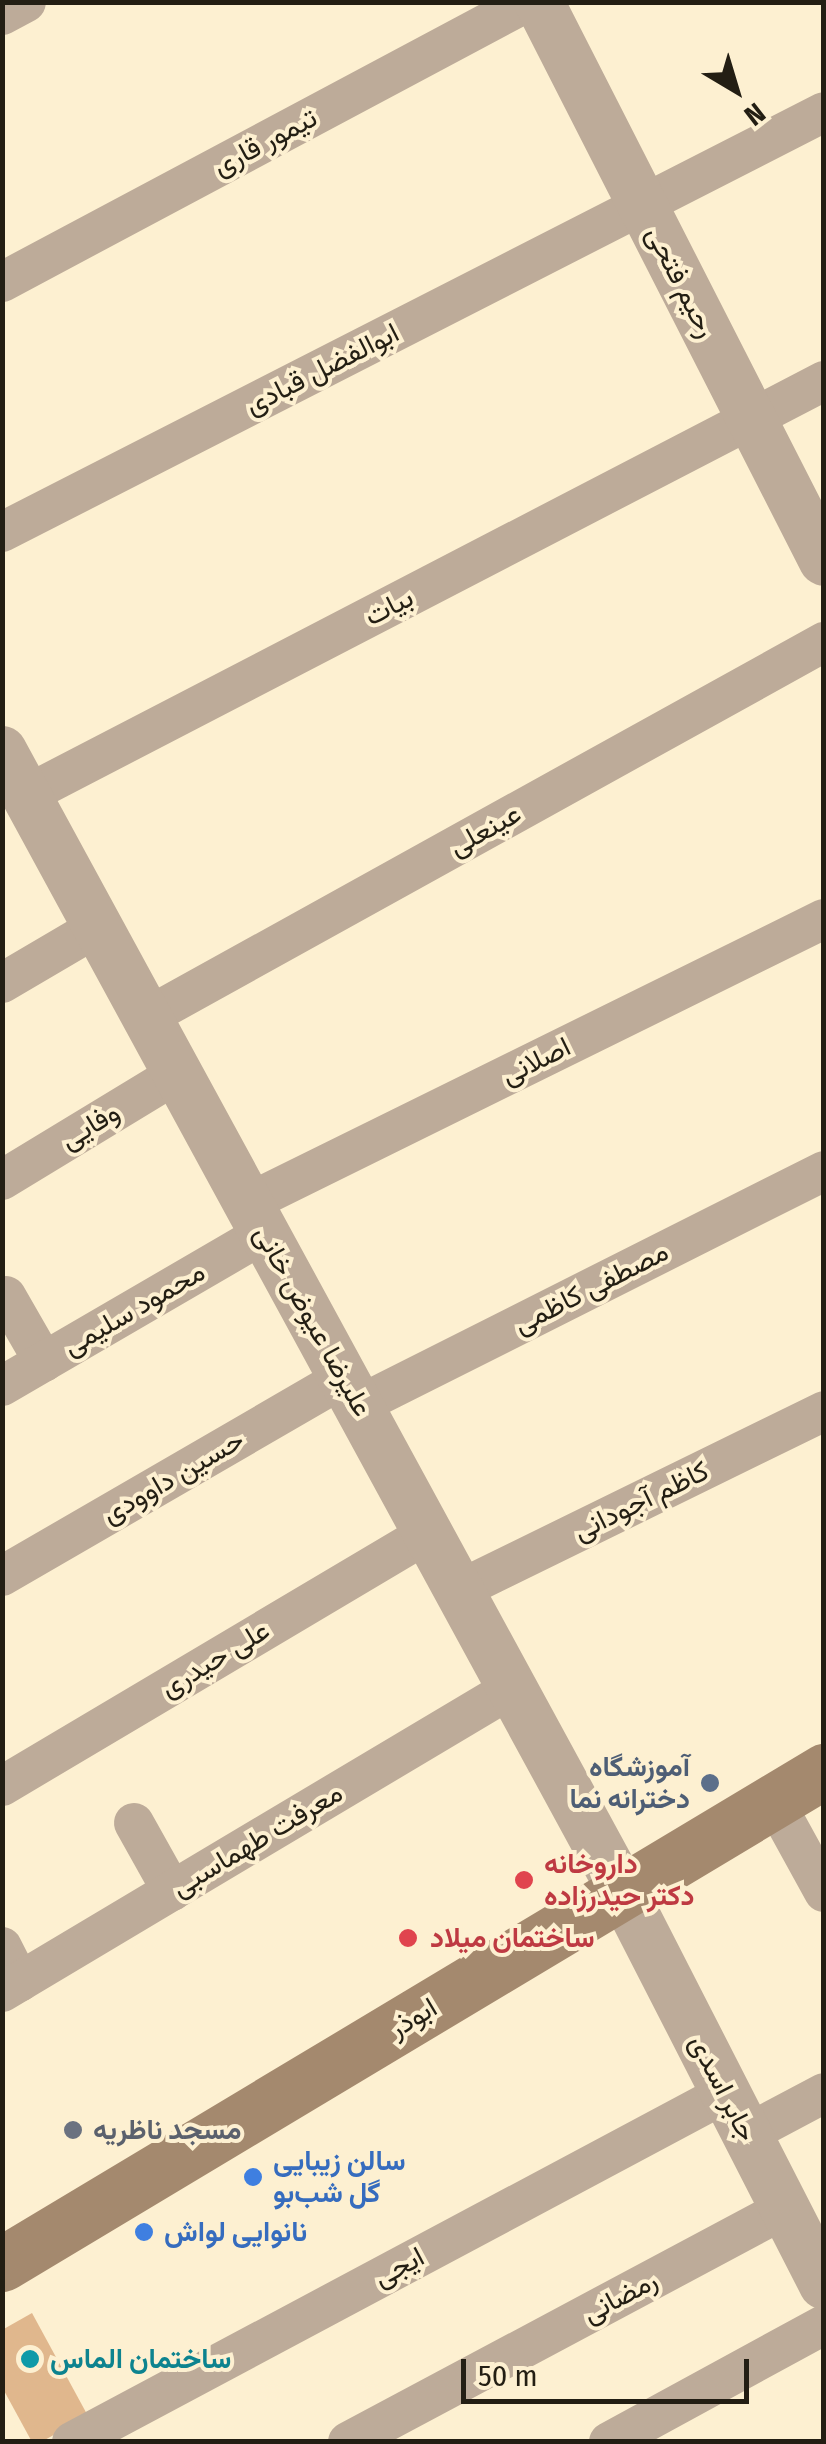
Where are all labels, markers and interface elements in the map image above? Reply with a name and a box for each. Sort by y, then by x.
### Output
north arrow [686,40,786,140]
text: N [738,96,772,132]
street label: تیمور قاری [207,101,323,183]
street label: رحیم فتحی [639,221,723,343]
street label: ابوالفضل قبادی [239,316,405,422]
street label: بیات [359,581,419,633]
street label: عینعلی [443,797,527,863]
street label: اصلانی [496,1030,576,1092]
street label: وفایی [54,1095,126,1157]
street label: علیرضا عیوض خانی [247,1220,379,1422]
street label: مصطفی کاظمی [508,1235,674,1341]
street label: محمود سلیمی [57,1255,211,1363]
street label: حسین داوودی [96,1423,250,1531]
street label: کاظم آجودانی [568,1454,714,1548]
street label: علی حیدری [154,1613,276,1705]
place label: آموزشگاه دخترانه نما [570,1750,690,1816]
marker: آموزشگاه دخترانه نما [699,1772,721,1794]
street label: معرفت طهماسبی [165,1776,349,1904]
place label: داروخانه دکتر حیدرزاده [544,1847,694,1913]
marker: داروخانه دکتر حیدرزاده [513,1869,535,1891]
place label: ساختمان میلاد [430,1921,595,1955]
marker: ساختمان میلاد [395,1925,421,1951]
street label: ابوذر [383,1991,443,2045]
street label: جابر اسدی [682,2029,764,2147]
place label: مسجد ناظریه [93,2113,241,2147]
marker: مسجد ناظریه [62,2119,84,2141]
place label: سالن زیبایی گل شب‌بو [273,2144,406,2210]
marker: سالن زیبایی گل شب‌بو [242,2166,264,2188]
place label: نانوایی لواش [164,2215,307,2249]
marker: نانوایی لواش [133,2221,155,2243]
street label: ایجی [368,2240,430,2294]
street label: رمضانی [577,2263,663,2331]
scale bar [466,2339,754,2401]
place label: ساختمان الماس [50,2342,231,2376]
marker: ساختمان الماس [19,2348,41,2370]
text: 50 m [478,2358,538,2394]

